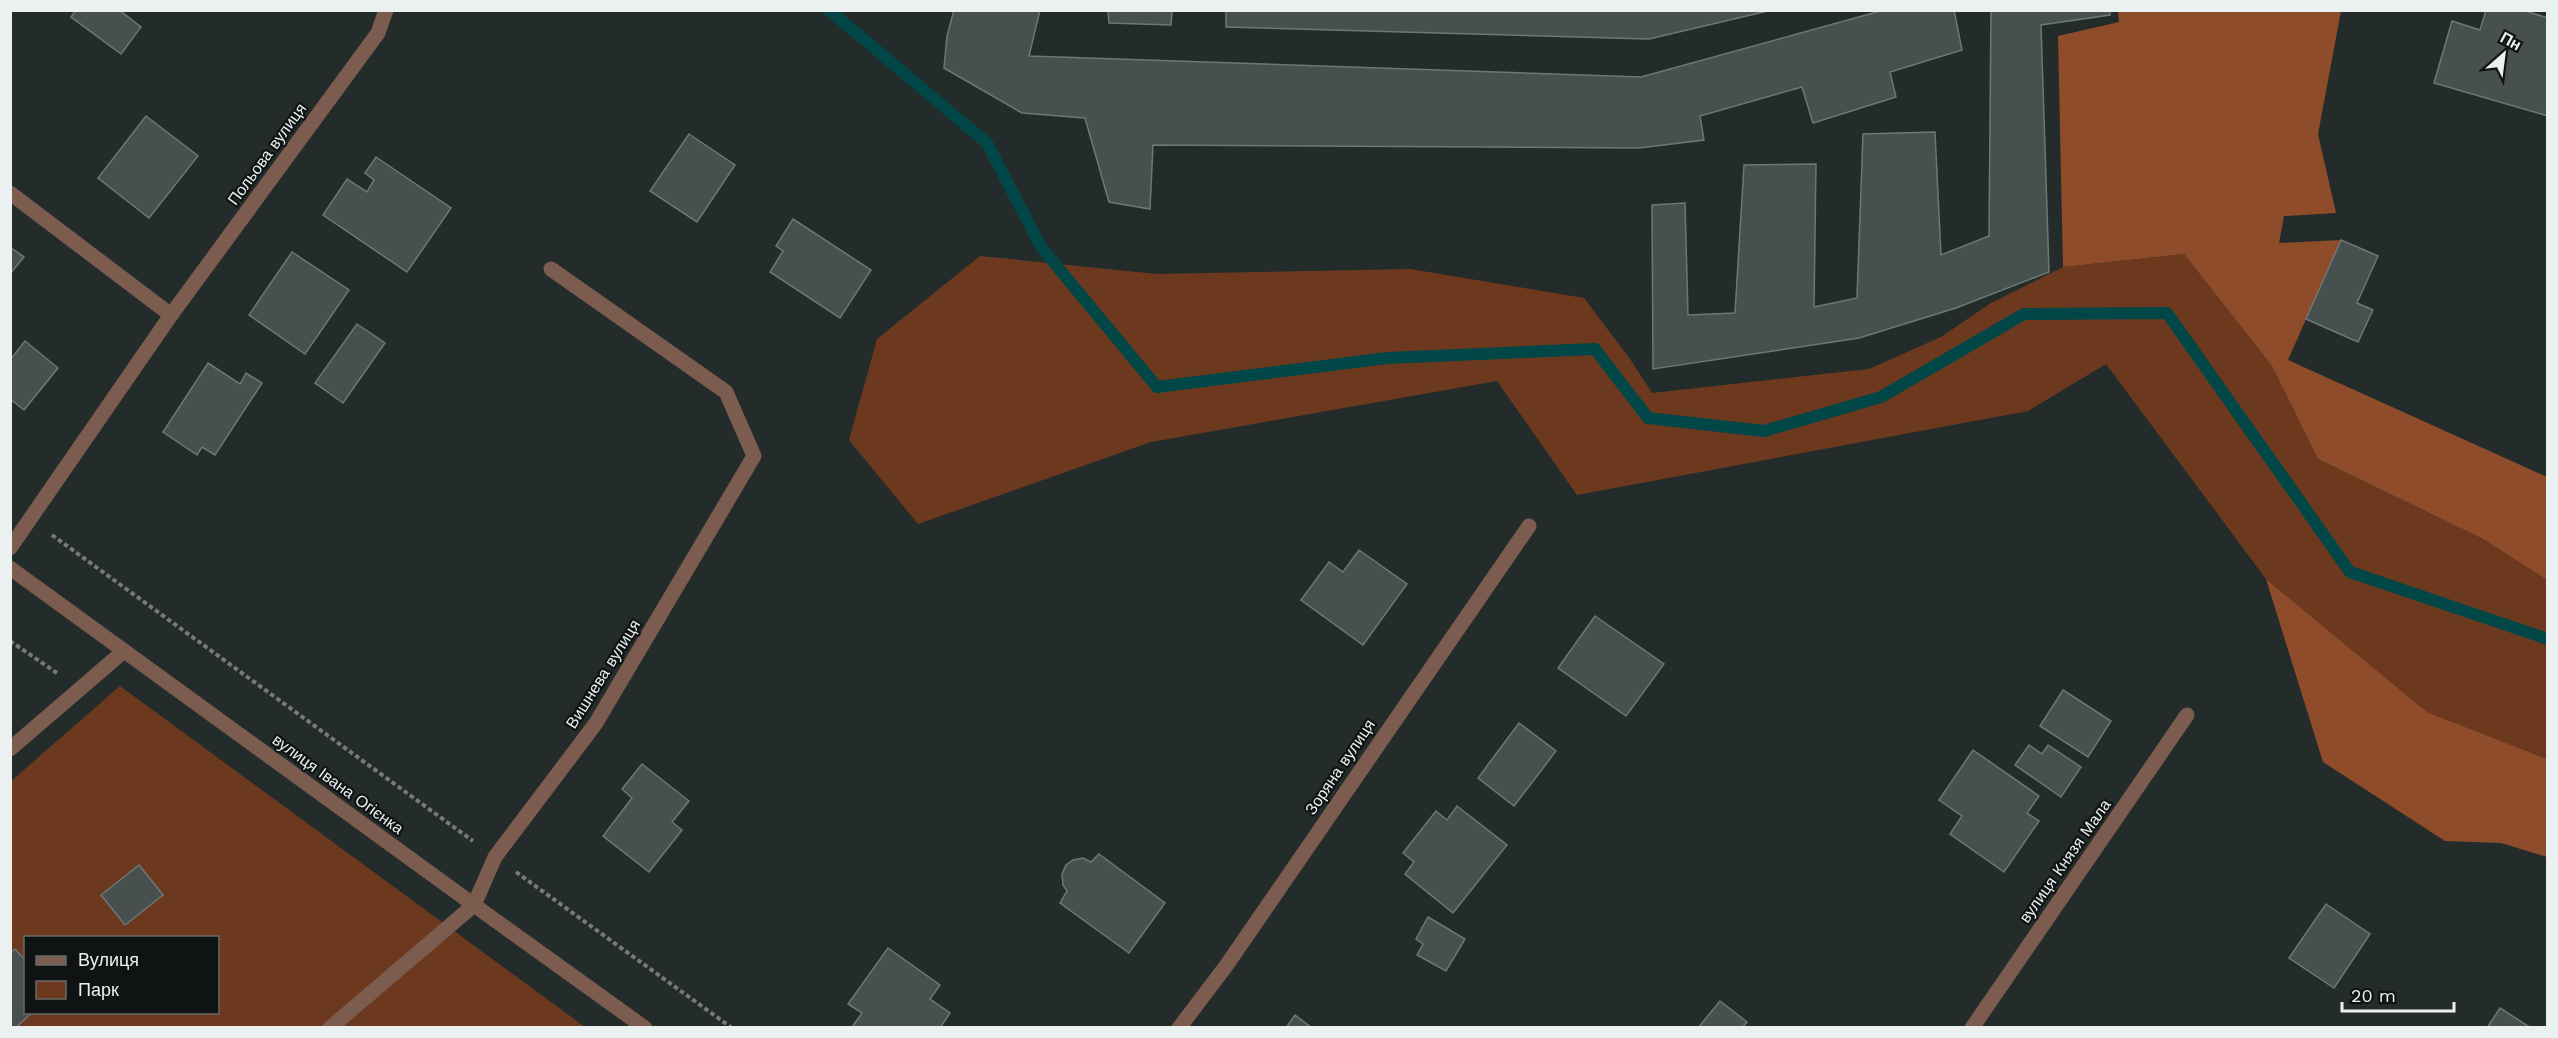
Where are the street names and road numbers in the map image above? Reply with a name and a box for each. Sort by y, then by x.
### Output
street label: Польова вулиця [224,99,310,209]
street label: Вишнева вулиця [562,616,644,732]
street label: Зоряна вулиця [1301,716,1379,818]
street label: вулиця Івана Огієнка [269,730,407,838]
street label: вулиця Князя Мала [2015,796,2115,926]

